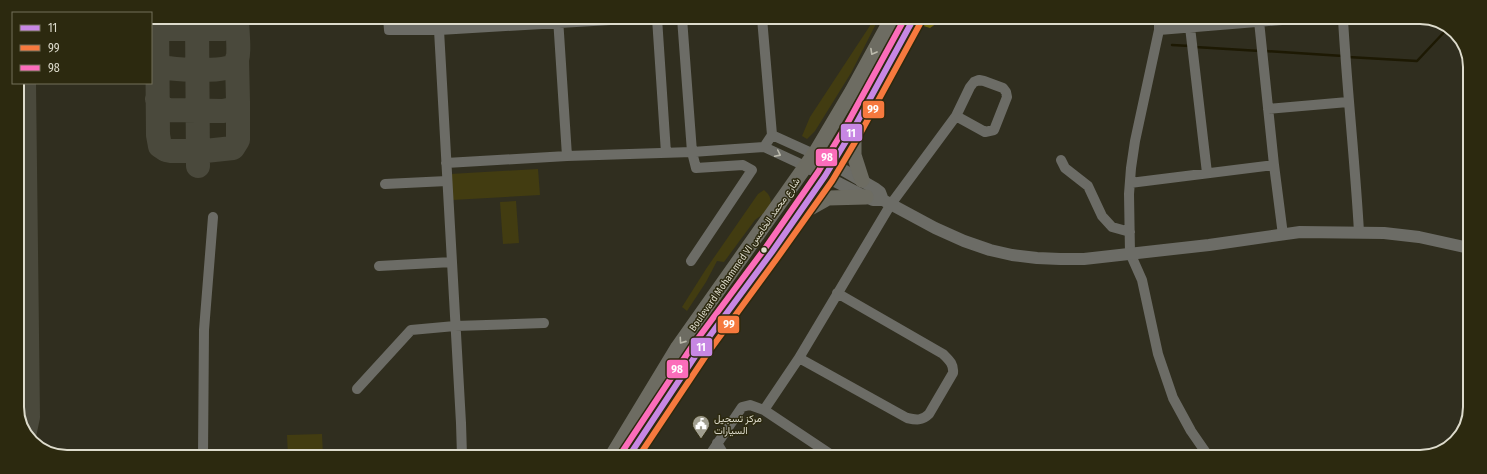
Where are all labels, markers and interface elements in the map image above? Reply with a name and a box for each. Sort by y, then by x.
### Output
legend [12,12,152,84]
text: 11 [48,21,57,35]
text: 99 [48,41,60,55]
one-way arrow [870,48,878,55]
text: 98 [48,61,60,75]
line badge: 99 [862,100,885,119]
text: 99 [867,103,879,116]
line badge: 11 [840,123,863,142]
text: 11 [846,127,856,140]
line badge: 98 [815,148,838,167]
one-way arrow [774,149,781,157]
text: 98 [821,151,833,164]
street label: Boulevard Mohammed VI شارع محمد الخامس [687,175,803,334]
unlabelled marker [759,245,769,255]
line badge: 99 [717,315,740,334]
text: 99 [723,318,735,331]
one-way arrow [679,337,687,344]
line badge: 11 [690,337,713,357]
text: 11 [696,341,706,354]
line badge: 98 [666,359,689,379]
text: 98 [671,363,683,376]
place label: مركز تسجيل السيارات [714,413,762,437]
public building icon: مركز تسجيل السيارات [691,414,711,439]

